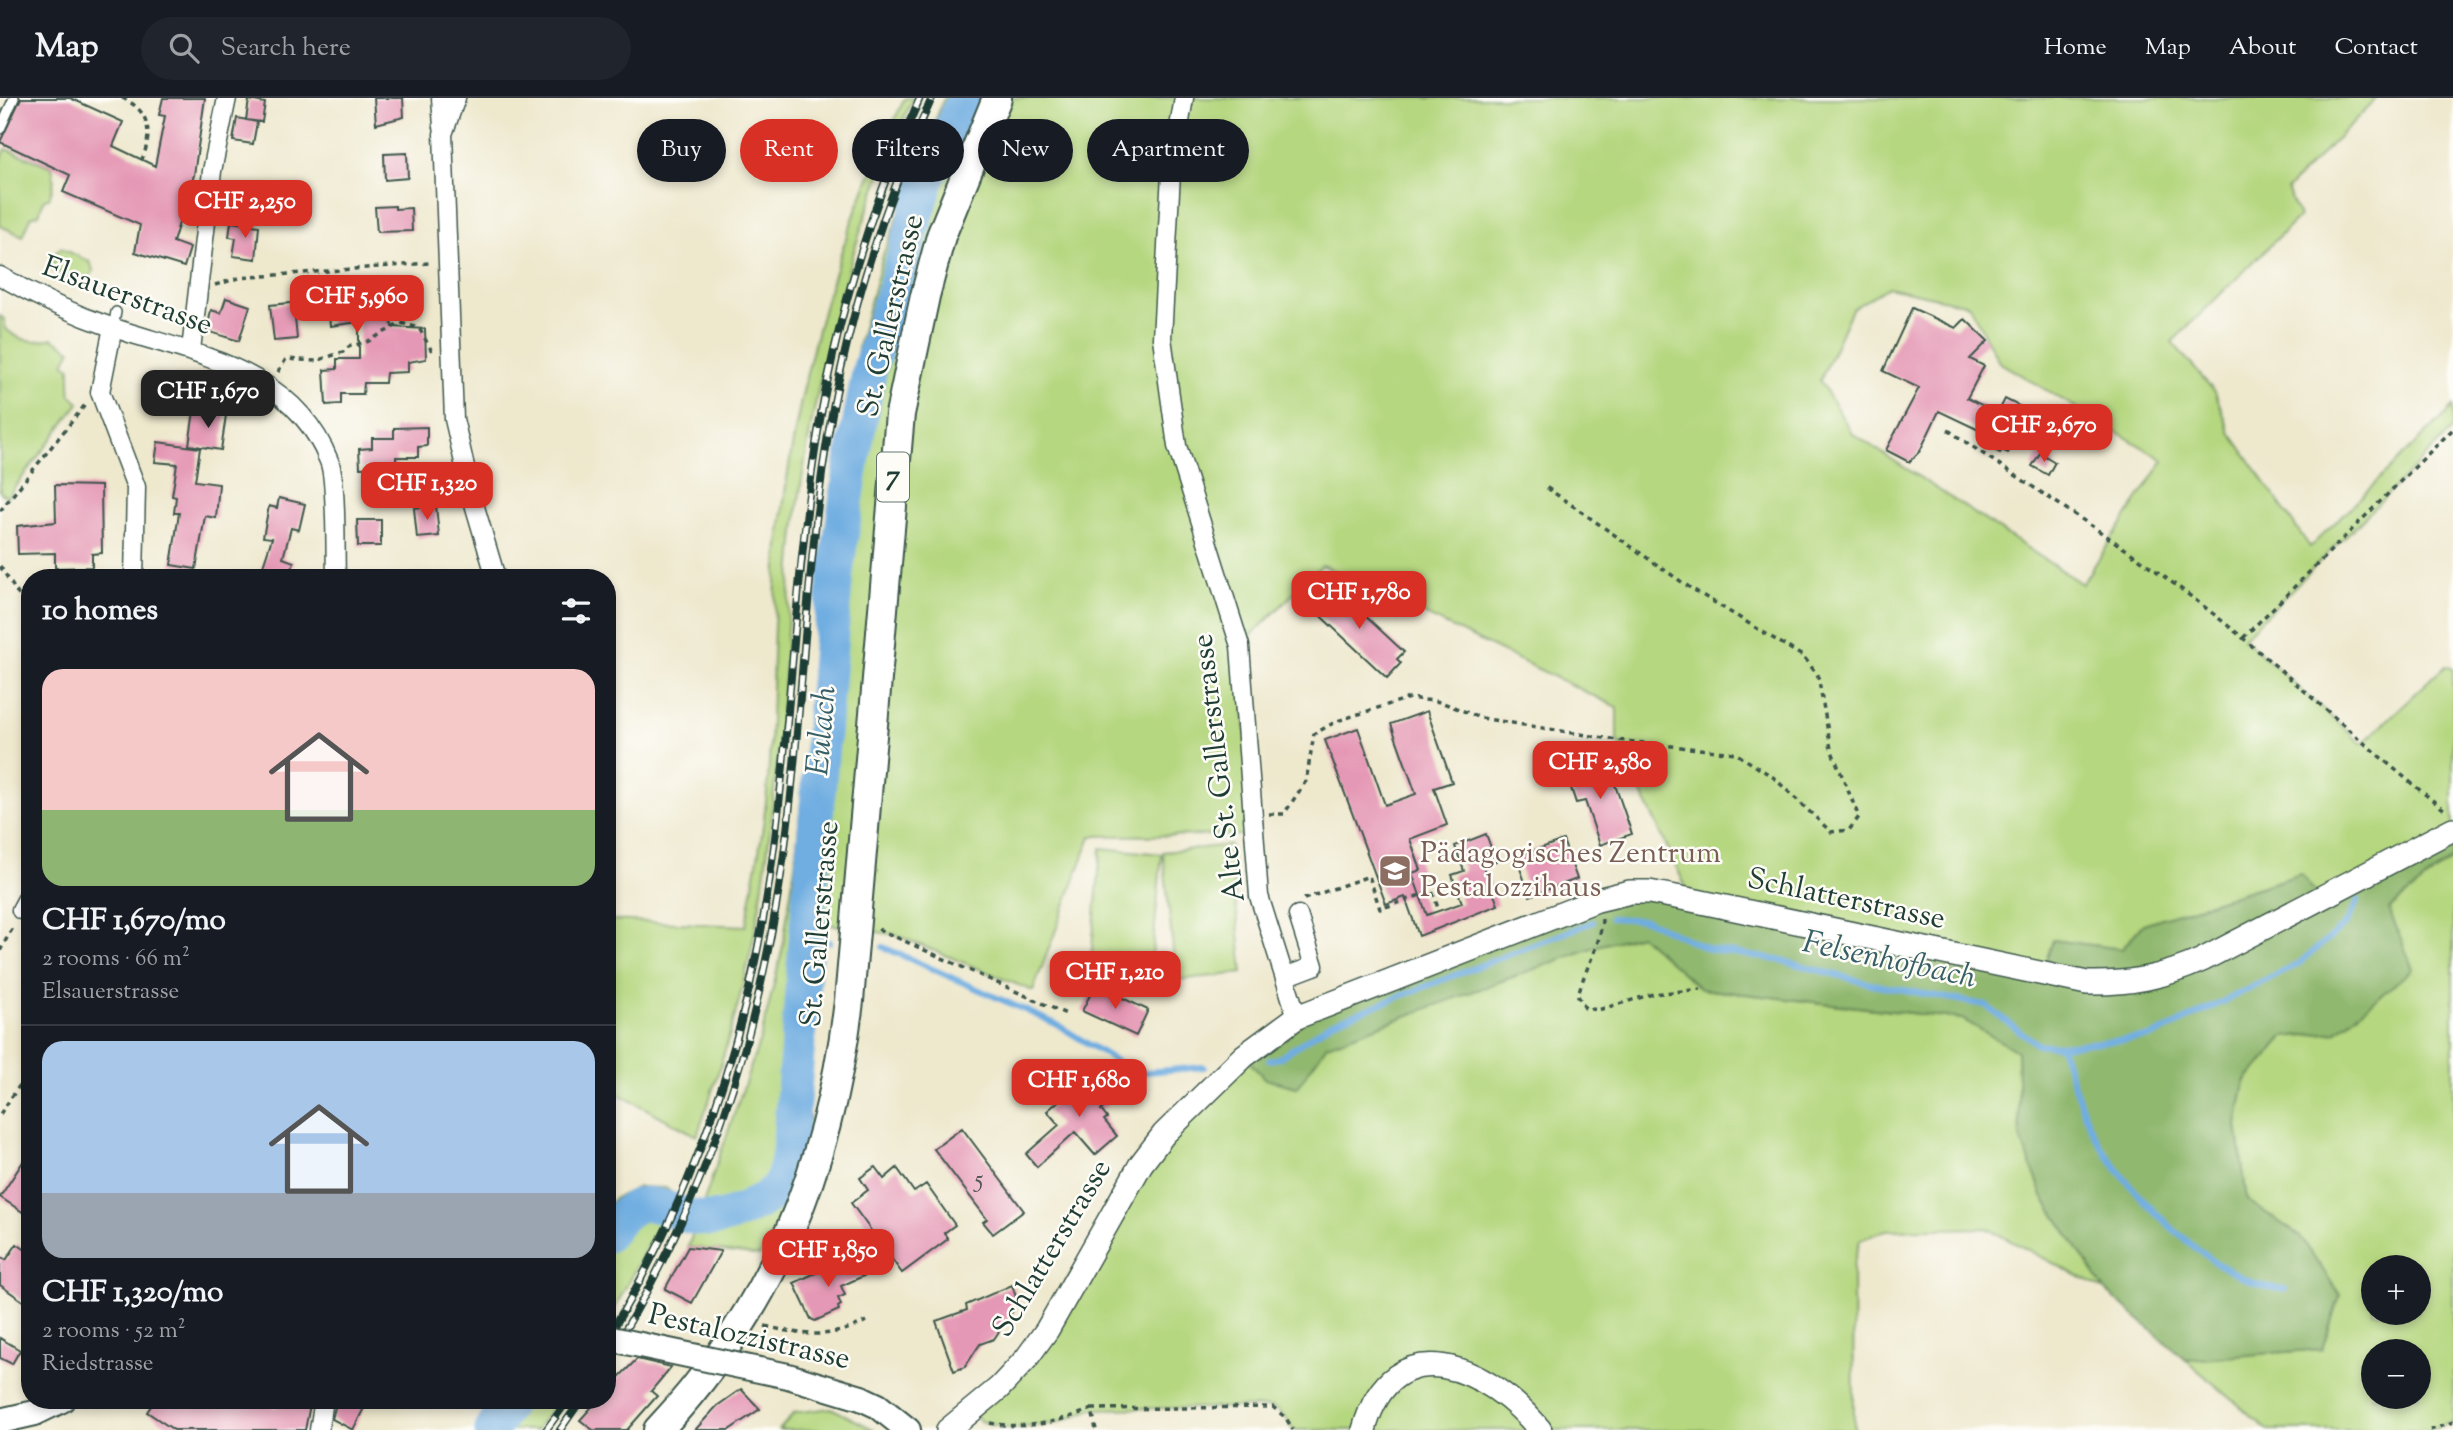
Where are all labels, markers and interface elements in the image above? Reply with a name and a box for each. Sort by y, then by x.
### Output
search box [141,17,631,80]
text: Map [35,24,99,72]
icon: search [165,29,203,67]
text: Search here [221,30,351,67]
text: Home [2044,31,2107,65]
text: Map [2145,31,2191,65]
text: About [2229,31,2296,65]
text: Contact [2334,31,2418,65]
chip: Buy [637,119,726,182]
chip: Rent [740,119,838,182]
chip: Filters [852,119,964,182]
chip: New [978,119,1073,182]
chip: Apartment [1087,119,1249,182]
pin: CHF 2,250 [165,180,325,240]
text: CHF 2,250 [194,186,296,219]
street label: St. Gallerstrasse [848,210,936,422]
street label: Elsauerstrasse [36,246,218,348]
pin: CHF 5,960 [277,275,437,335]
text: CHF 5,960 [306,281,408,314]
pin: CHF 1,670 [128,370,288,430]
text: CHF 1,670 [157,376,259,409]
pin: CHF 2,670 [1964,404,2124,464]
text: CHF 2,670 [1991,410,2097,443]
road number: 7 [877,452,909,502]
pin: CHF 1,320 [347,462,507,522]
text: CHF 1,320 [377,468,477,501]
pin: CHF 1,780 [1279,572,1439,631]
text: CHF 1,780 [1307,577,1411,610]
text: 10 homes [42,590,158,633]
icon: filters [557,592,595,630]
street label: Alte St. Gallerstrasse [1182,631,1258,905]
water label: Eulach [796,684,850,778]
icon: home [256,714,382,840]
pin: CHF 2,580 [1520,742,1680,801]
text: CHF 2,580 [1549,747,1651,780]
street label: St. Gallerstrasse [791,819,851,1029]
place label: Pädagogisches Zentrum Pestalozzihaus [1420,833,1721,910]
school or university icon: Pädagogisches Zentrum Pestalozzihaus [1376,852,1414,890]
street label: Schlatterstrasse [1743,858,1949,942]
text: CHF 1,670/mo [42,900,226,943]
water label: Felsenhofbach [1798,920,1981,1002]
text: 2 rooms · 66 m² [42,943,190,976]
pin: CHF 1,210 [1035,951,1195,1011]
text: CHF 1,210 [1066,957,1164,990]
text: Elsauerstrasse [42,976,179,1009]
pin: CHF 1,680 [999,1060,1159,1119]
text: CHF 1,680 [1028,1065,1130,1098]
icon: home [256,1086,382,1212]
street label: Schlatterstrasse [983,1152,1123,1346]
house number: 5 [973,1162,984,1199]
pin: CHF 1,850 [748,1230,908,1289]
text: CHF 1,850 [778,1235,878,1268]
map controls [2361,1255,2431,1409]
button: + [2361,1255,2431,1325]
text: CHF 1,320/mo [42,1272,223,1315]
street label: Pestalozzistrasse [644,1294,854,1382]
text: 2 rooms · 52 m² [42,1315,185,1348]
button: − [2361,1339,2431,1409]
text: Riedstrasse [42,1348,154,1381]

